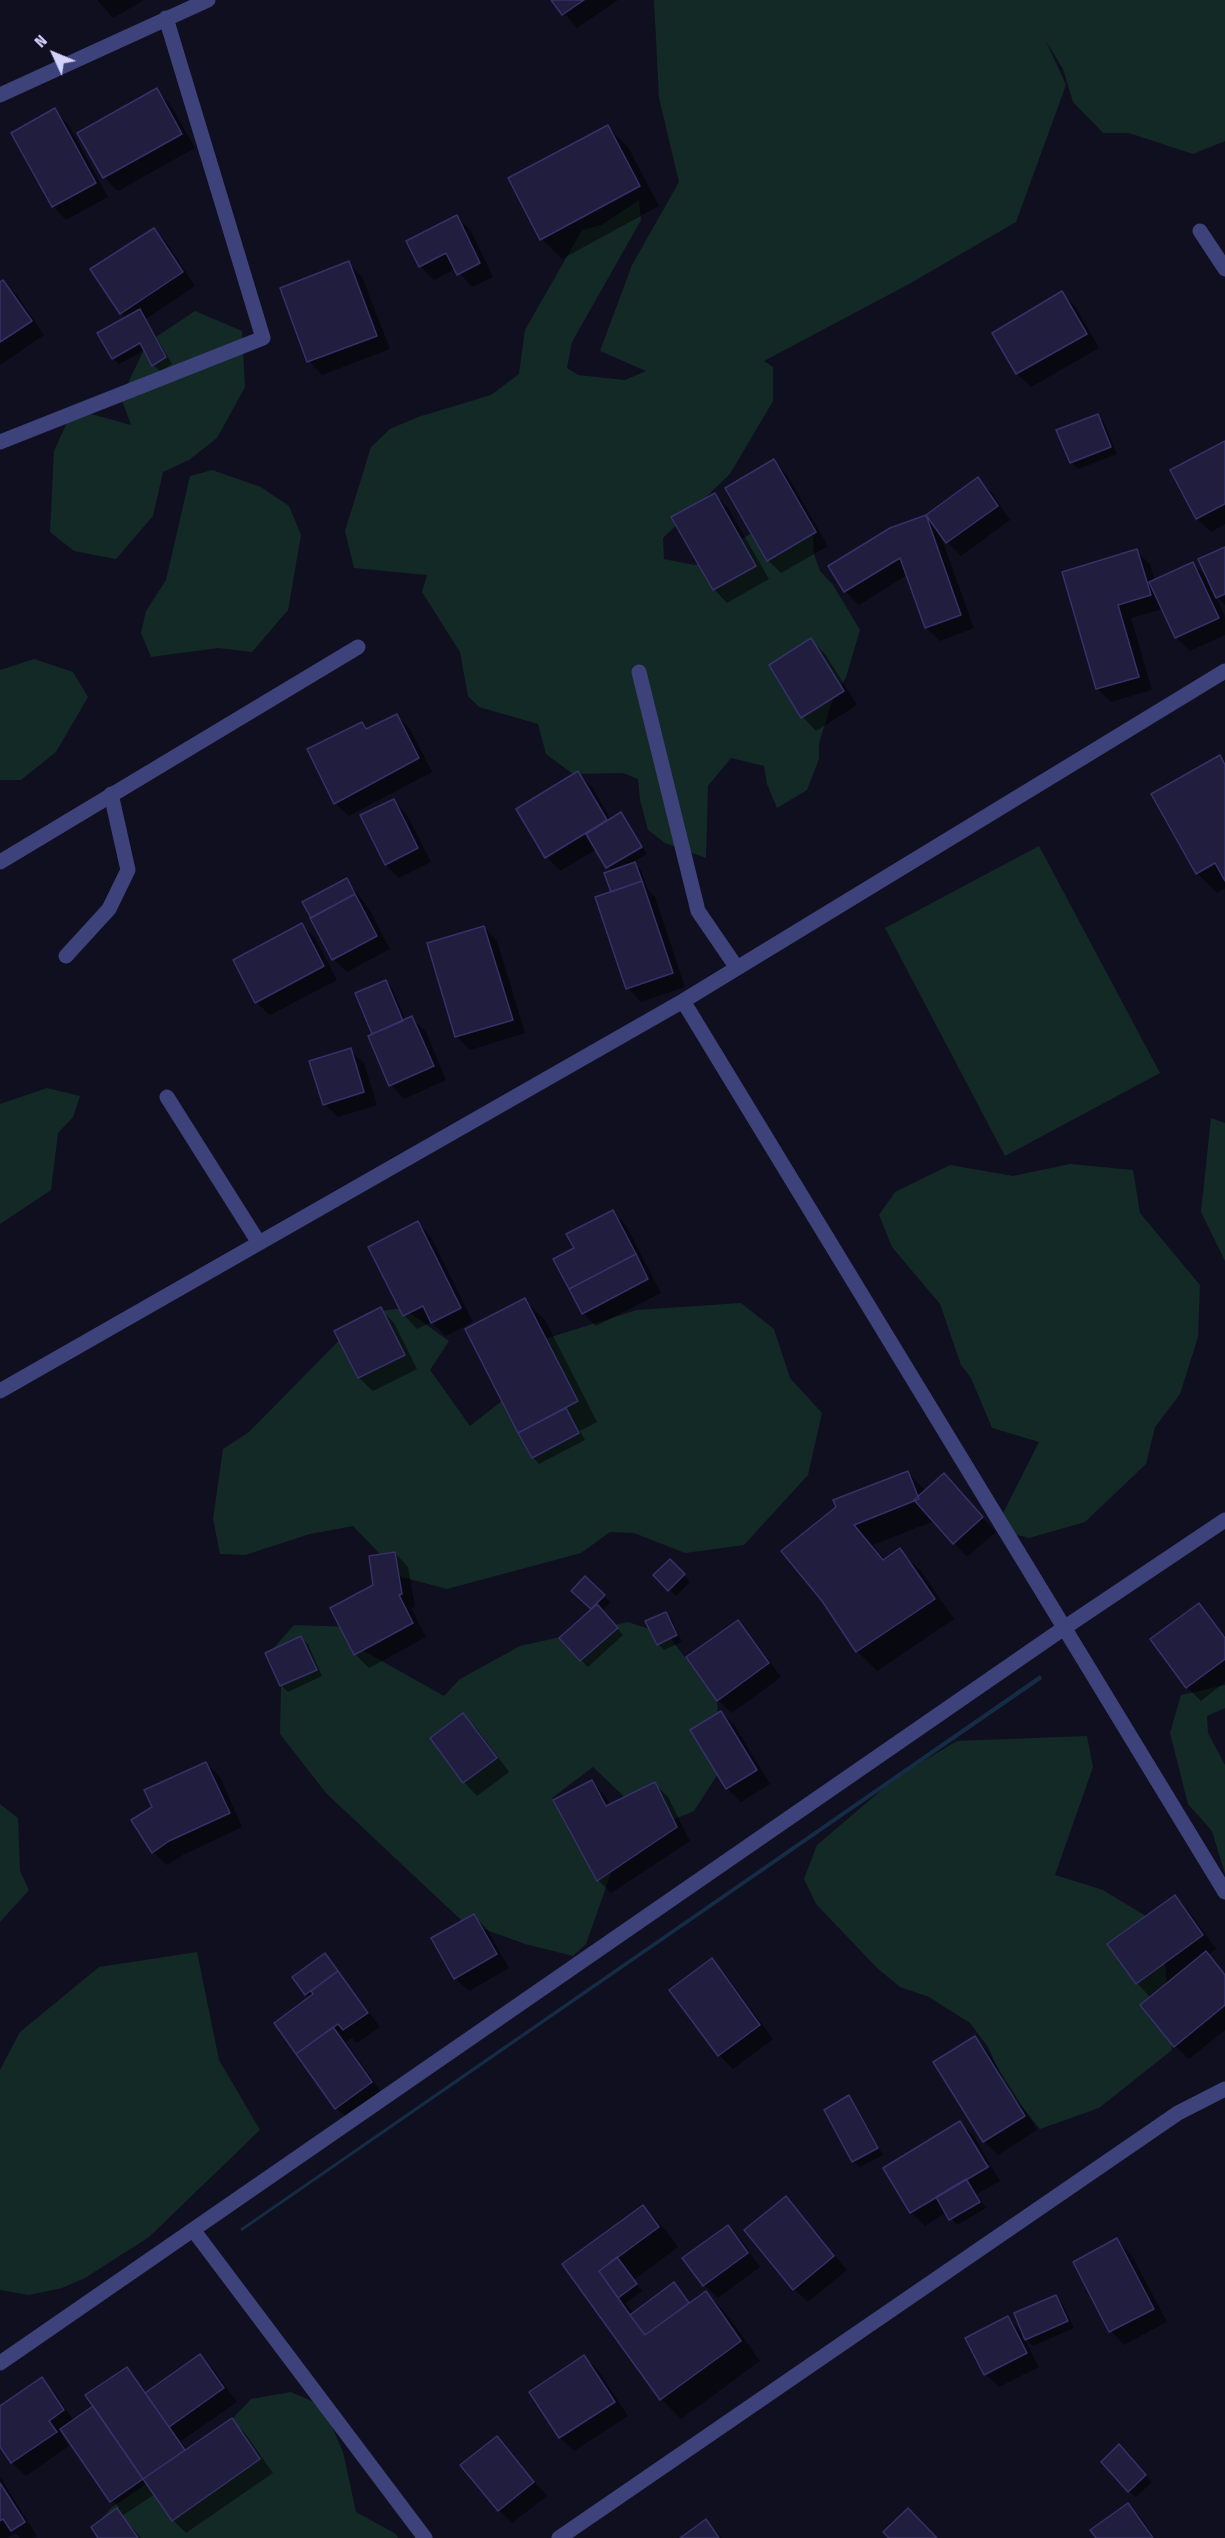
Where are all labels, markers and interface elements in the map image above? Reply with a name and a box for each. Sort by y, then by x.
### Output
north arrow [24,24,84,84]
text: N [31,31,51,51]

